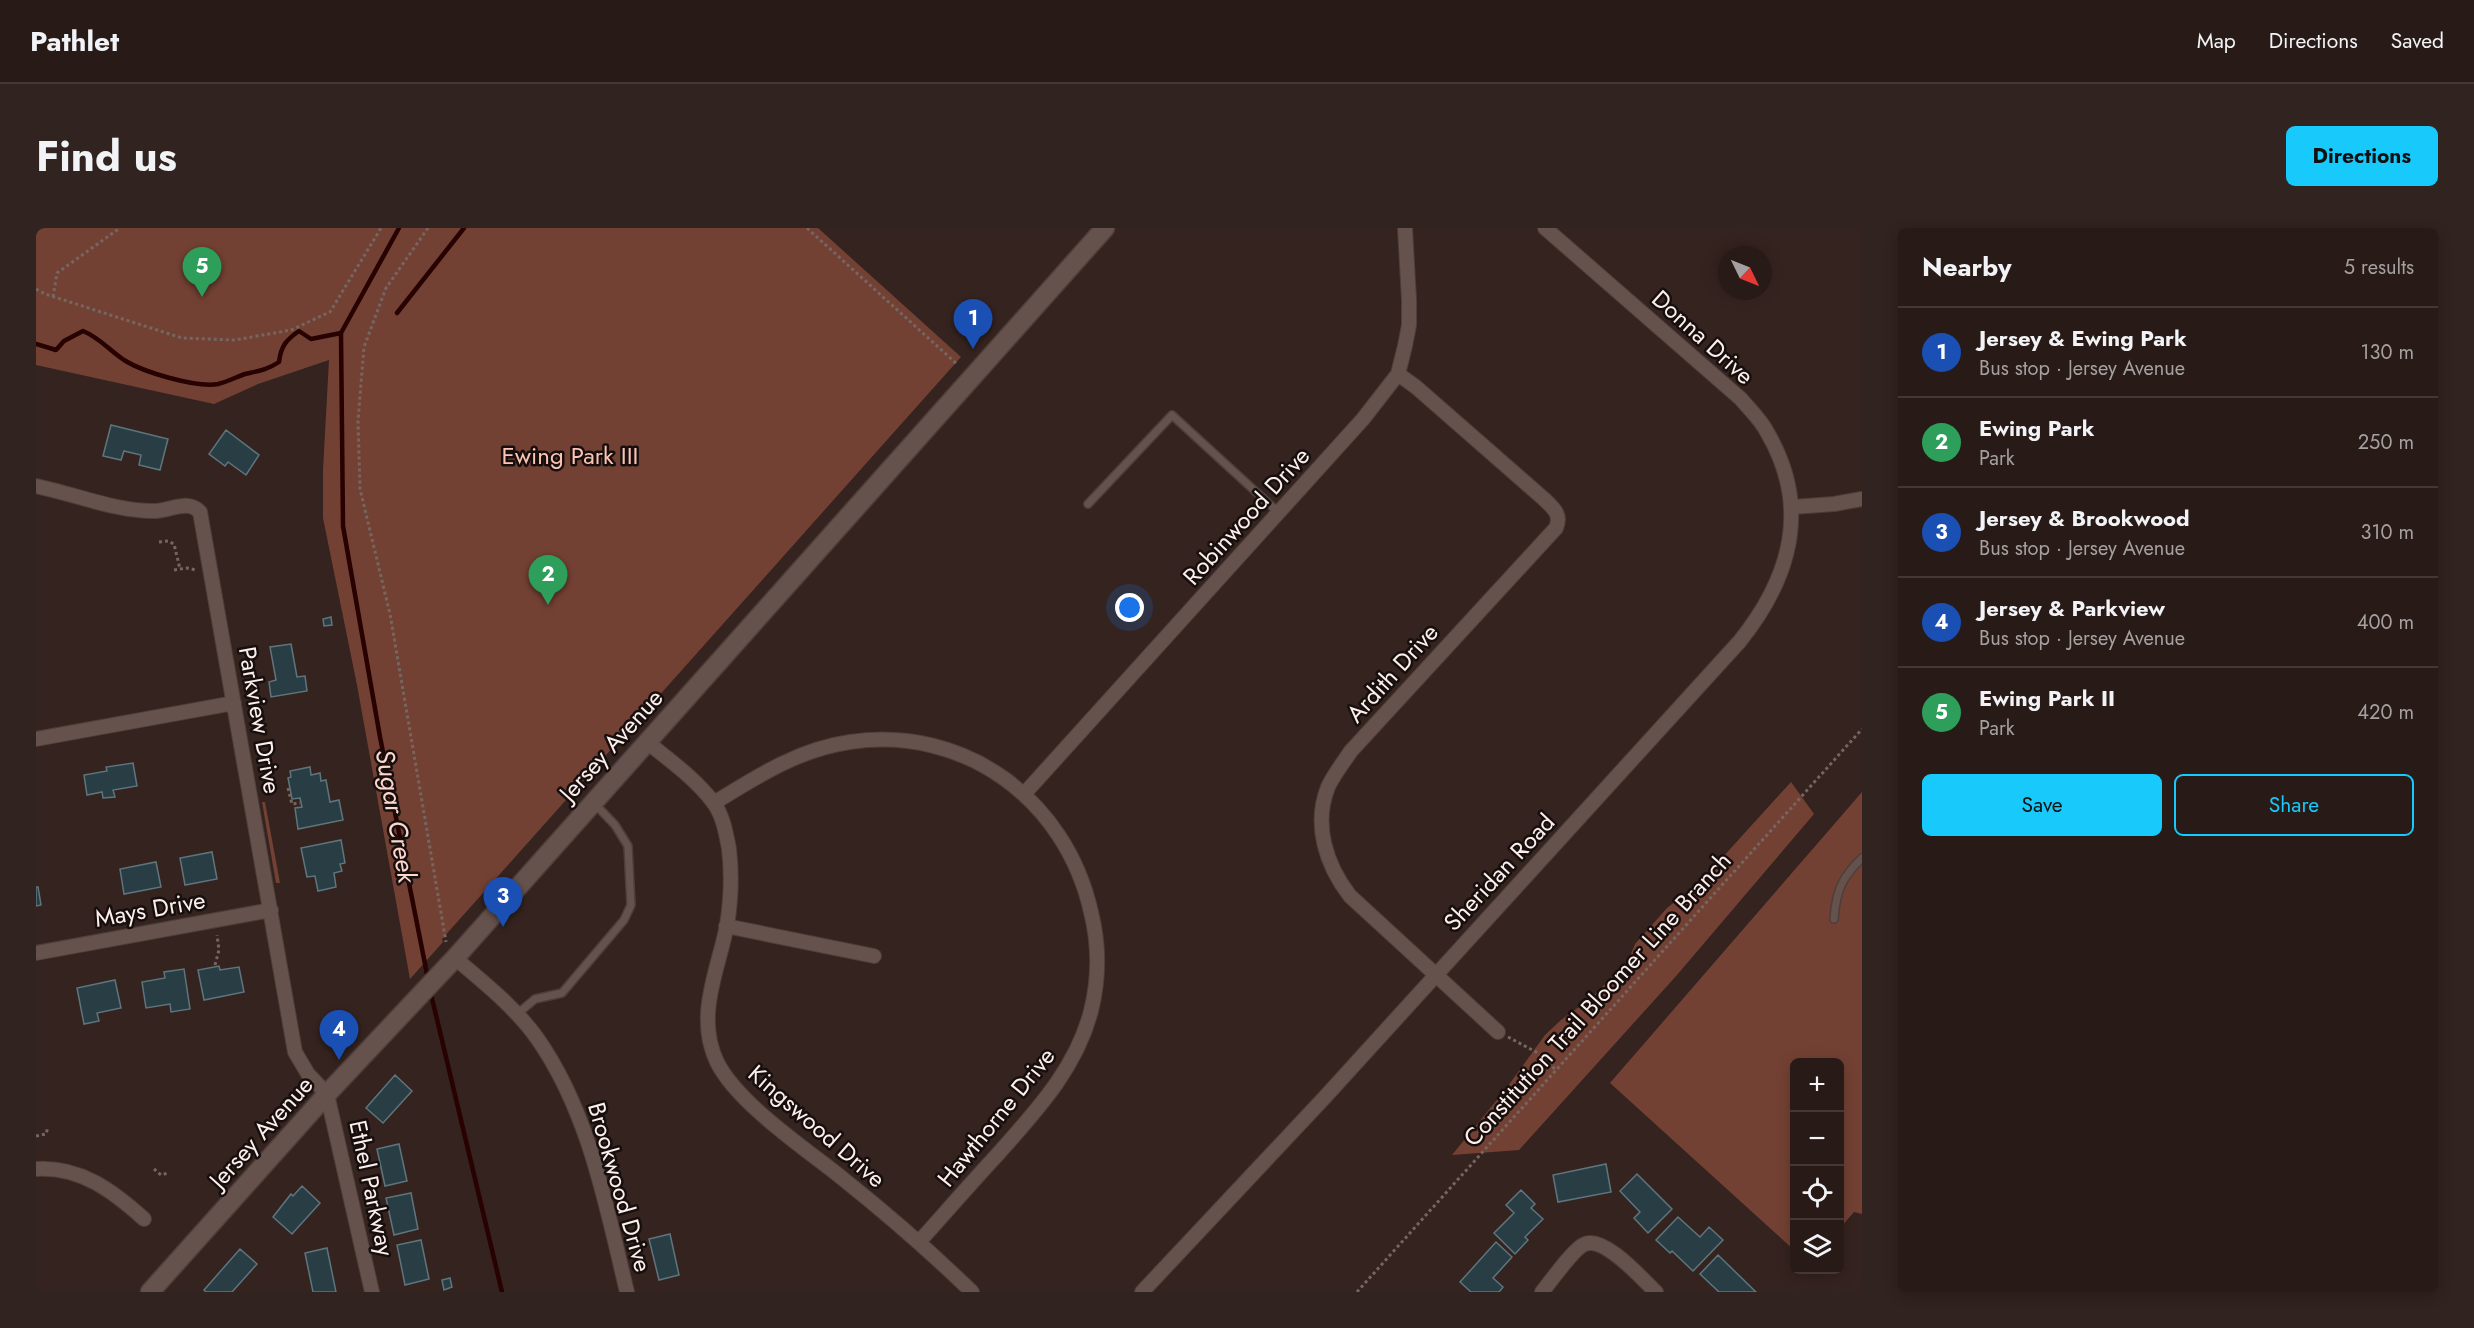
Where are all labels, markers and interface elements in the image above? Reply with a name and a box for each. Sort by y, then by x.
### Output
text: Pathlet [30,21,119,62]
text: Map [2197,26,2236,56]
text: Directions [2269,26,2358,56]
text: Saved [2391,26,2444,56]
text: Find us [36,126,177,187]
button: Directions [2286,126,2438,186]
north arrow [1718,246,1772,300]
pin: 5 [182,248,222,297]
text: Nearby [1922,248,2011,286]
text: 5 results [2344,253,2414,282]
street label: Donna Drive [1644,282,1762,392]
pin: 1 [954,300,992,349]
text: Jersey & Ewing Park [1979,322,2187,354]
text: 1 [1936,338,1947,367]
text: 130 m [2360,338,2414,367]
text: Bus stop · Jersey Avenue [1979,354,2185,383]
text: Ewing Park [1979,412,2094,444]
text: 2 [1935,428,1948,457]
text: 250 m [2358,428,2414,457]
park label: Ewing Park III [502,438,638,473]
street label: Robinwood Drive [1174,439,1318,593]
text: Park [1979,444,2015,473]
text: Jersey & Brookwood [1979,502,2190,534]
text: 3 [1935,518,1948,547]
text: 310 m [2360,518,2414,547]
text: Bus stop · Jersey Avenue [1979,534,2185,563]
pin: 2 [528,556,568,605]
text: Jersey & Parkview [1979,592,2165,624]
your location [1115,593,1144,622]
text: 4 [1935,608,1948,637]
text: 400 m [2357,608,2414,637]
street label: Ardith Drive [1338,616,1446,730]
text: Bus stop · Jersey Avenue [1979,624,2185,653]
street label: Parkview Drive [230,644,290,796]
street label: Jersey Avenue [549,681,671,811]
text: Ewing Park II [1979,682,2115,714]
text: 5 [1935,698,1948,727]
text: 420 m [2357,698,2414,727]
text: Park [1979,714,2015,743]
water label: Sugar Creek [366,746,427,888]
button: Save [1922,774,2162,836]
button: Share [2174,774,2414,836]
street label: Sheridan Road [1435,805,1563,939]
street label: Constitution Trail Bloomer Line Branch [1455,844,1739,1154]
pin: 3 [484,878,522,927]
street label: Mays Drive [92,882,208,936]
pin: 4 [320,1010,358,1060]
street label: Hawthorne Drive [929,1040,1063,1194]
street label: Kingswood Drive [741,1056,893,1196]
map controls [1790,1058,1844,1274]
button: + [1790,1058,1844,1112]
street label: Jersey Avenue [199,1068,321,1198]
street label: Brookwood Drive [579,1098,661,1276]
button: − [1790,1112,1844,1166]
street label: Ethel Parkway [341,1117,404,1260]
button: locate [1790,1166,1844,1220]
button: layers [1790,1220,1844,1274]

